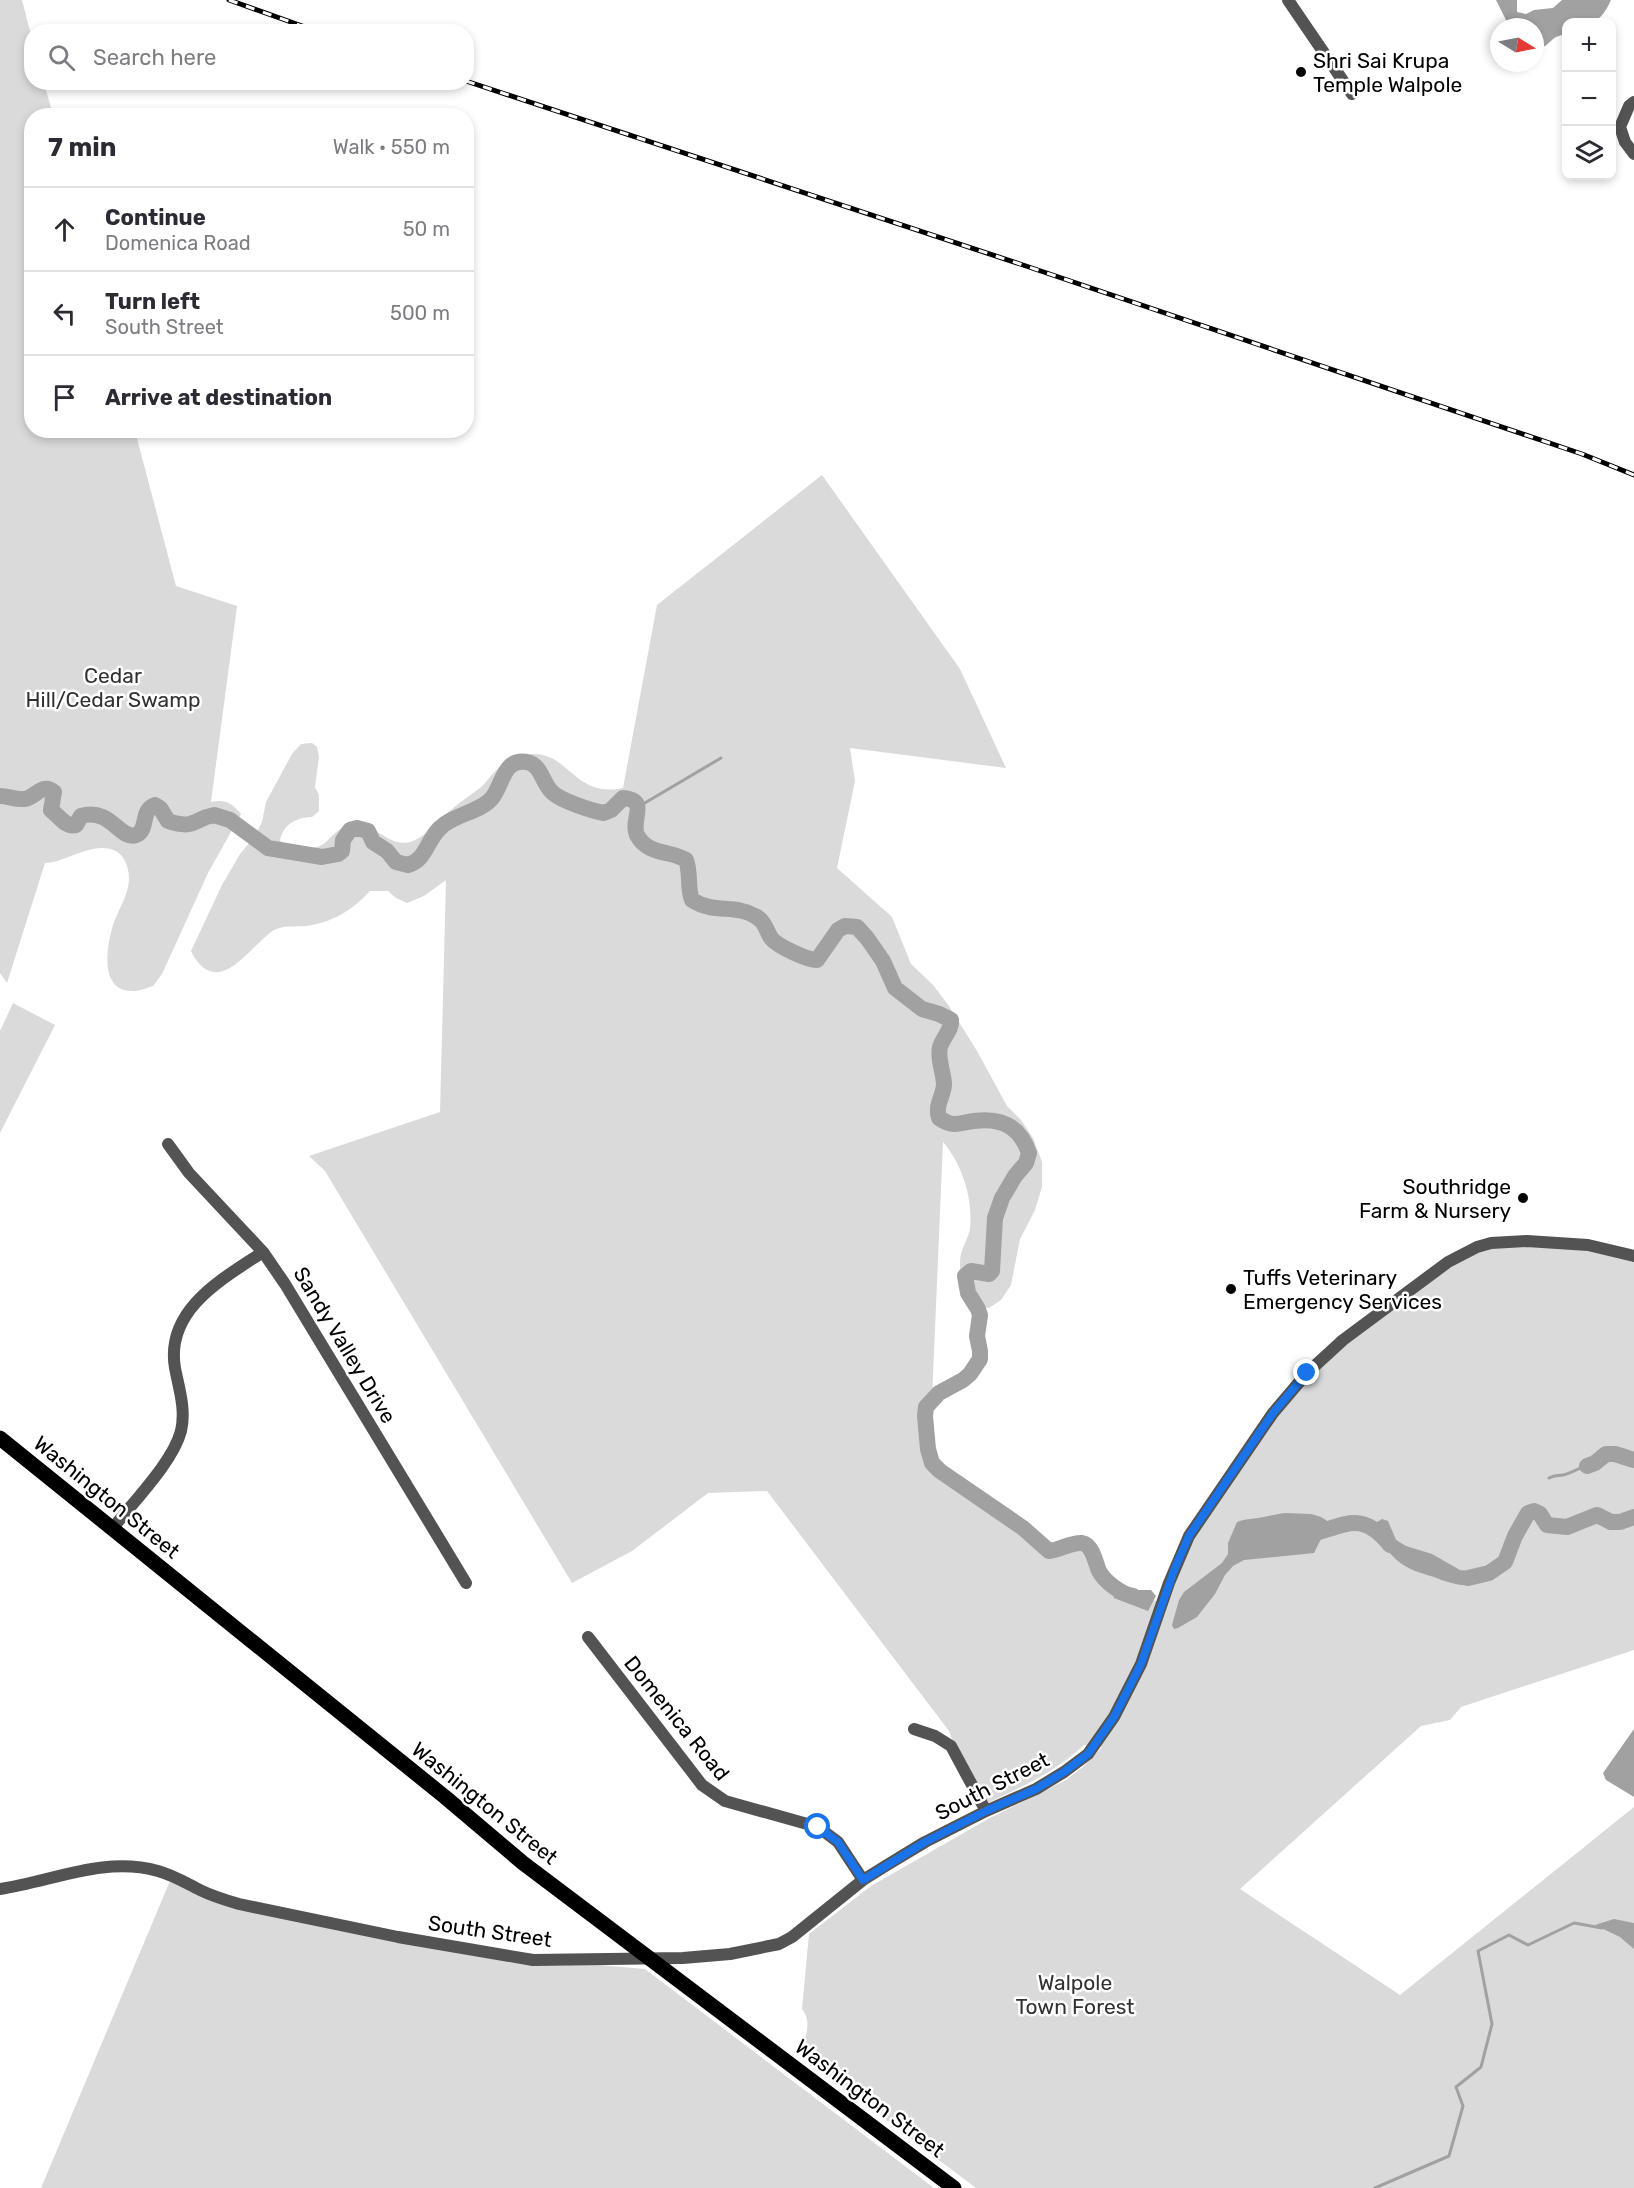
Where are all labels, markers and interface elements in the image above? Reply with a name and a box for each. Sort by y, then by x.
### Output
north arrow [1490,18,1544,72]
map controls [1562,18,1616,180]
button: + [1562,18,1616,72]
search box [24,24,474,90]
icon: search [45,41,78,74]
text: Search here [93,44,216,71]
place label: Shri Sai Krupa Temple Walpole [1313,48,1462,97]
marker: Shri Sai Krupa Temple Walpole [1294,65,1308,79]
button: − [1562,72,1616,126]
button: layers [1562,126,1616,180]
text: 7 min [48,132,116,163]
text: Walk · 550 m [333,135,450,159]
text: Continue [105,204,206,231]
icon: ahead [48,213,81,246]
text: 50 m [403,217,450,241]
text: Domenica Road [105,231,251,255]
text: Turn left [105,288,200,315]
icon: left [48,297,81,330]
text: 500 m [390,301,450,325]
text: South Street [105,315,224,339]
icon: arrive [48,381,81,414]
text: Arrive at destination [105,384,332,411]
park label: Cedar Hill/Cedar Swamp [26,663,200,712]
place label: Southridge Farm & Nursery [1359,1174,1511,1223]
marker: Southridge Farm & Nursery [1516,1191,1530,1205]
street label: Sandy Valley Drive [288,1262,402,1428]
place label: Tuffs Veterinary Emergency Services [1243,1265,1442,1314]
marker: Tuffs Veterinary Emergency Services [1224,1282,1238,1296]
route end [1293,1359,1319,1385]
street label: Washington Street [29,1430,185,1564]
street label: Domenica Road [619,1651,735,1785]
street label: Washington Street [407,1736,563,1870]
street label: South Street [931,1747,1053,1825]
route start [804,1813,830,1839]
street label: South Street [427,1910,553,1952]
park label: Walpole Town Forest [1015,1970,1135,2019]
street label: Washington Street [790,2034,950,2162]

